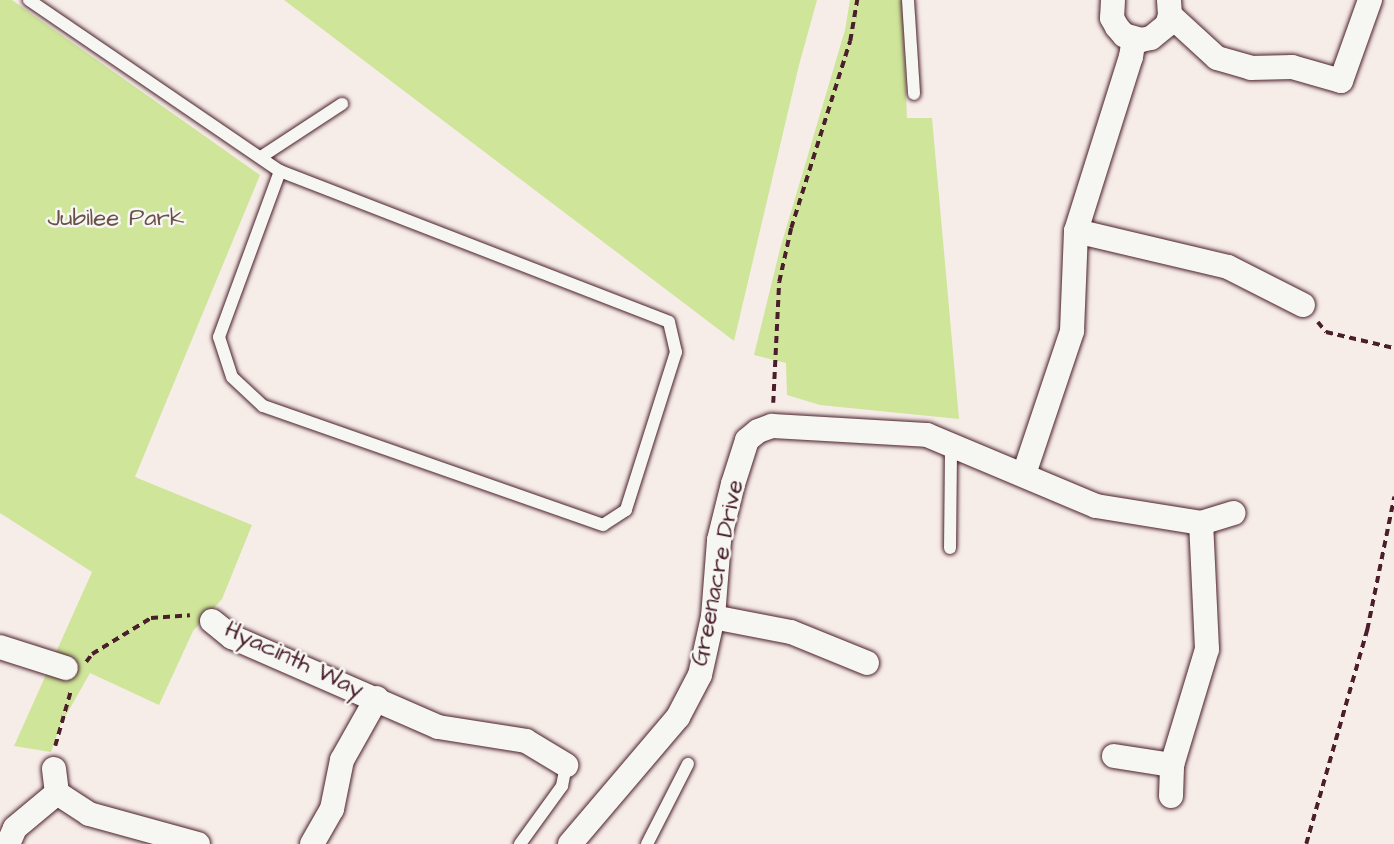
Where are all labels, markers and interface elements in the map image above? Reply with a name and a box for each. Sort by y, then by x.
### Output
park label: Jubilee Park [48,205,184,233]
street label: Greenacre Drive [686,478,750,668]
street label: Hyacinth Way [220,615,368,705]

